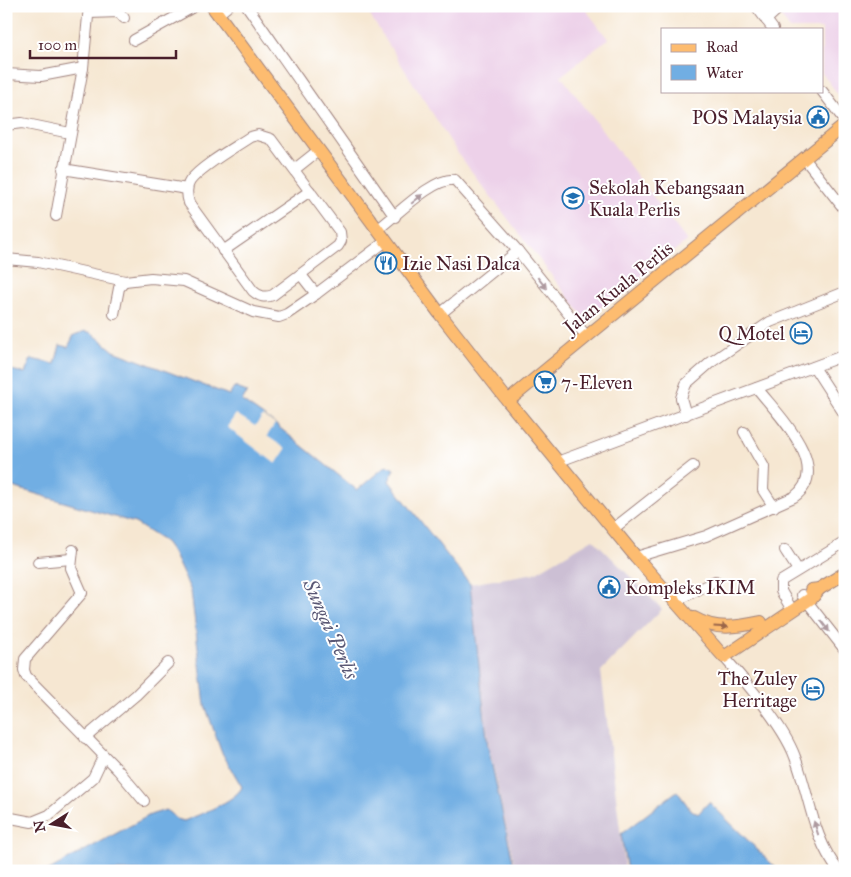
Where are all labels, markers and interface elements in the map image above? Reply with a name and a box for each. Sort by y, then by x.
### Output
scale bar [30,28,176,60]
legend [661,28,824,92]
text: 100 m [38,36,78,54]
text: Road [706,38,738,56]
text: Water [706,64,743,82]
public building icon: POS Malaysia [806,105,830,129]
place label: POS Malaysia [692,106,803,129]
place label: Sekolah Kebangsaan Kuala Perlis [589,176,745,221]
school or university icon: Sekolah Kebangsaan Kuala Perlis [561,186,585,210]
one-way arrow [410,194,423,205]
street label: Jalan Kuala Perlis [557,236,678,341]
restaurant icon: Izie Nasi Dalca [374,251,398,275]
place label: Izie Nasi Dalca [402,252,521,275]
one-way arrow [537,276,548,289]
hotel icon: Q Motel [789,321,813,345]
place label: Q Motel [719,322,786,345]
supermarket icon: 7-Eleven [533,370,557,394]
place label: 7-Eleven [561,371,633,394]
water label: Sungai Perlis [298,574,364,684]
public building icon: Kompleks IKIM [597,575,621,599]
place label: Kompleks IKIM [625,576,755,599]
one-way arrow [820,619,830,633]
one-way arrow [713,624,729,632]
place label: The Zuley Herritage [718,667,798,713]
hotel icon: The Zuley Herritage [801,677,825,701]
north arrow [28,800,78,850]
text: N [30,819,49,834]
one-way arrow [811,821,819,836]

